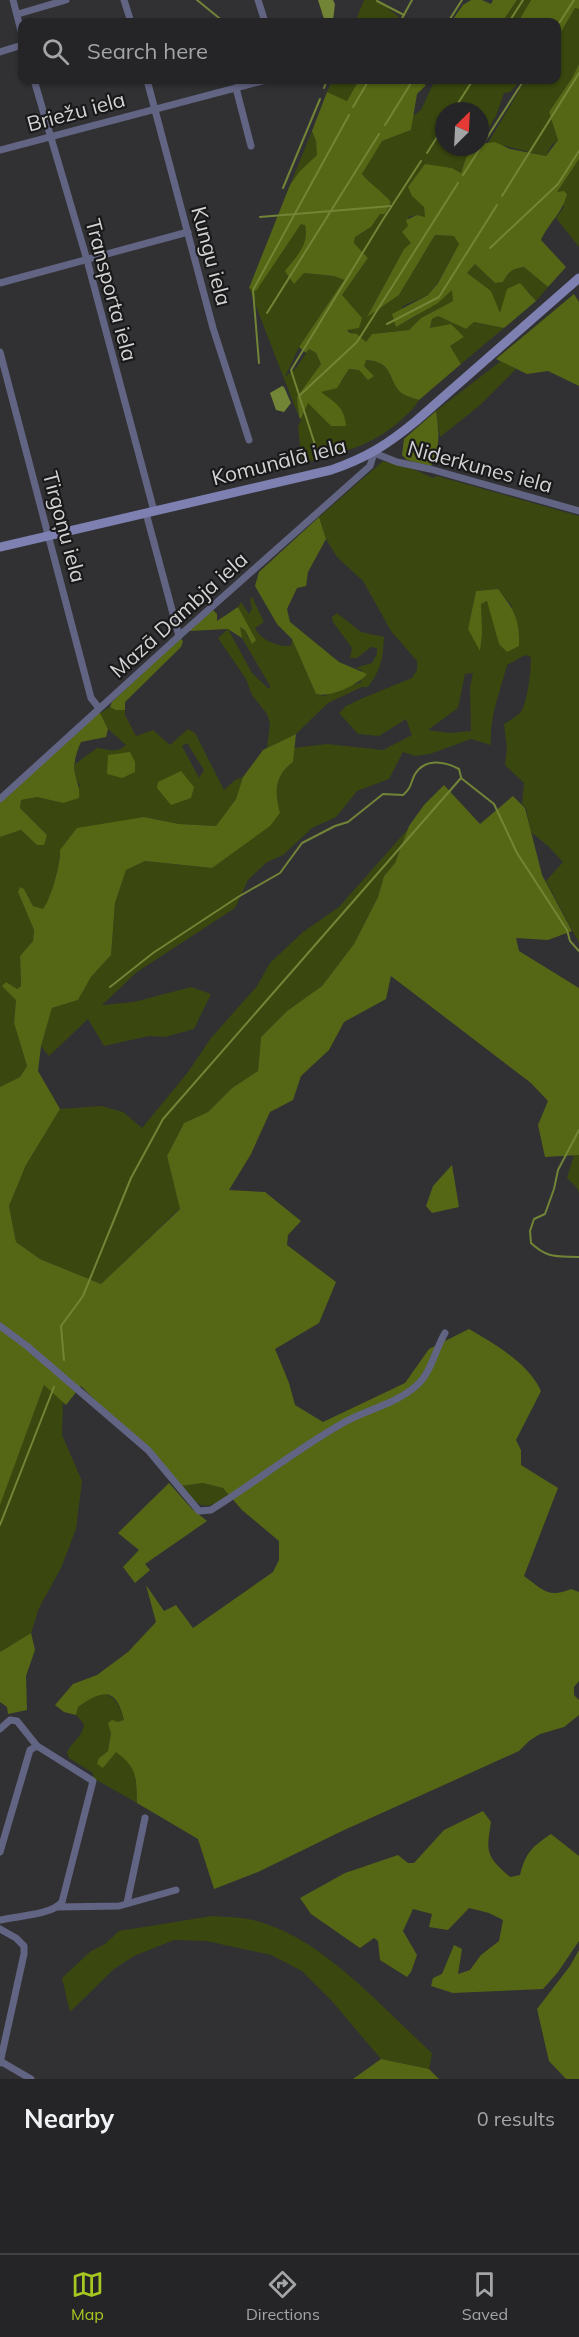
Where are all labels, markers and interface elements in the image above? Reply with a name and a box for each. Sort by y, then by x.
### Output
search box [18,18,561,84]
icon: search [39,35,72,68]
text: Search here [87,37,208,65]
street label: Briežu iela [24,85,128,137]
north arrow [435,102,489,156]
street label: Kungu iela [186,203,238,308]
street label: Transporta iela [80,216,143,364]
street label: Komunālā iela [209,432,349,490]
street label: Niderkunes iela [405,434,556,498]
street label: Tirgoņu iela [36,468,92,586]
street label: Mazā Dambja iela [104,546,252,683]
text: Nearby [24,2102,114,2135]
text: 0 results [477,2106,555,2131]
tab: Map [71,2268,104,2324]
tab: Directions [246,2268,320,2324]
tab: Saved [462,2268,508,2324]

